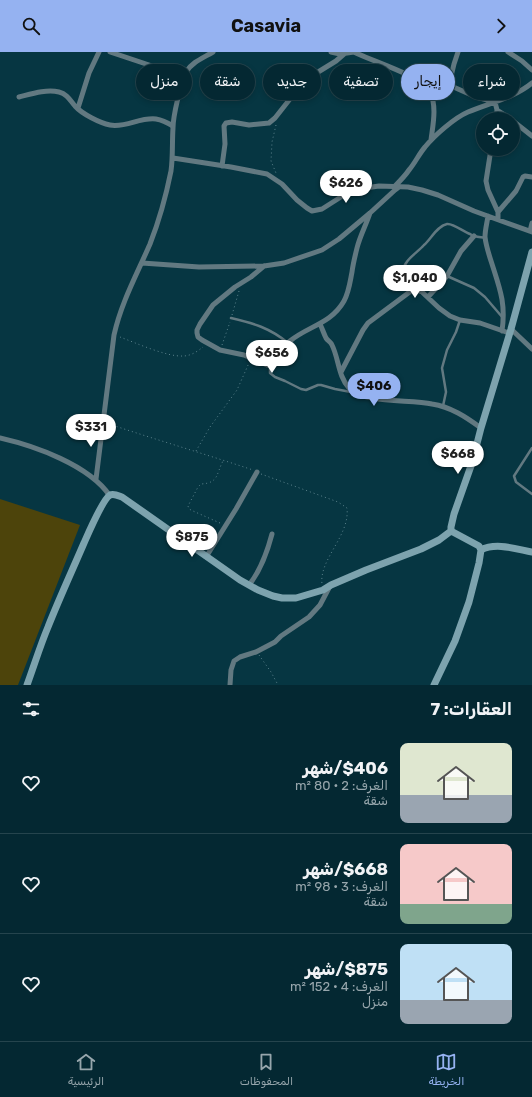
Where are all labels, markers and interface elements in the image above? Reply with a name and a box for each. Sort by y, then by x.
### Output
icon: search [20,15,42,37]
text: Casavia [231,15,301,37]
icon: forward [490,15,512,37]
chip: منزل [136,64,192,100]
chip: شقة [200,64,255,100]
chip: جديد [263,64,321,100]
chip: تصفية [329,64,393,100]
chip: إيجار [401,64,455,100]
chip: شراء [463,64,520,100]
map controls [476,112,520,156]
button: locate [476,112,520,156]
pin: $626 [322,170,370,204]
text: $626 [329,175,363,190]
pin: $1,040 [382,265,448,299]
text: $1,040 [392,270,438,285]
pin: $656 [248,340,296,374]
text: $656 [255,345,289,360]
pin: $406 [350,373,398,407]
text: $406 [357,378,391,393]
pin: $331 [67,414,115,448]
text: $331 [75,419,107,434]
pin: $668 [434,441,482,475]
text: $668 [441,446,475,461]
pin: $875 [168,524,216,558]
text: $875 [175,529,209,544]
icon: filters [20,698,42,720]
text: العقارات: 7 [430,699,512,719]
text: $406/شهر [303,758,388,778]
icon: home [432,759,480,807]
icon: heart [20,772,42,794]
text: الغرف: 2 · 80 m² [295,778,388,793]
text: شقة [363,793,388,808]
text: $668/شهر [303,859,388,879]
icon: home [432,860,480,908]
icon: heart [20,873,42,895]
text: الغرف: 3 · 98 m² [295,879,388,894]
text: شقة [363,894,388,909]
text: $875/شهر [305,959,388,979]
icon: home [432,960,480,1008]
icon: heart [20,973,42,995]
text: الغرف: 4 · 152 m² [290,979,388,994]
text: منزل [362,994,388,1009]
tab: الرئيسية [68,1051,104,1088]
tab: المحفوظات [240,1051,293,1088]
tab: الخريطة [429,1051,464,1088]

